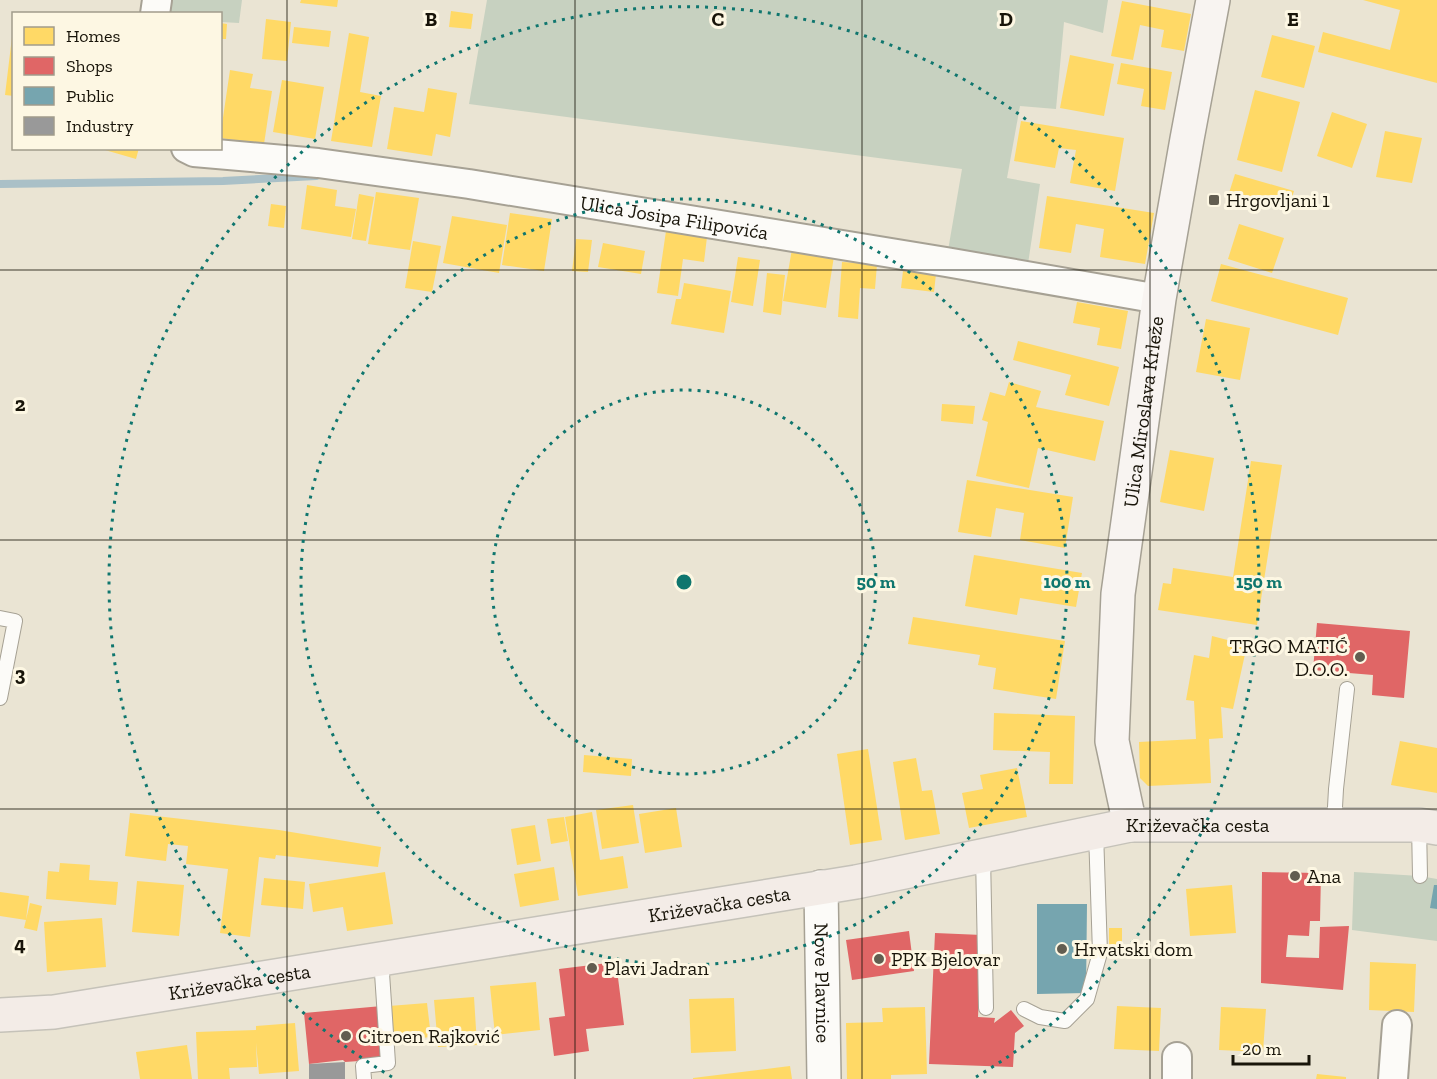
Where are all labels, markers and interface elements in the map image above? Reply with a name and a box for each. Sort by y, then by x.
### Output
text: B [425,7,437,31]
text: C [712,7,725,31]
text: D [999,7,1013,31]
text: E [1287,7,1299,31]
legend [12,12,222,150]
text: Homes [66,25,120,47]
text: Shops [66,55,113,77]
text: Public [66,85,114,107]
text: Industry [66,115,134,137]
place label: Hrgovljani 1 [1226,188,1330,212]
street label: Ulica Josipa Filipovića [579,190,771,245]
marker: Hrgovljani 1 [1207,193,1221,207]
street label: Ulica Miroslava Krleže [1118,315,1168,509]
text: 2 [15,392,26,416]
text: 50 m [857,571,896,593]
text: 100 m [1043,571,1091,593]
text: 150 m [1236,571,1282,593]
centre of rings [674,572,694,592]
place label: TRGO MATIĆ D.O.O. [1229,634,1348,681]
marker: TRGO MATIĆ D.O.O. [1353,650,1367,664]
text: 3 [15,662,26,686]
street label: Križevačka cesta [1126,813,1270,837]
place label: Ana [1307,864,1341,888]
marker: Ana [1288,869,1302,883]
street label: Križevačka cesta [647,881,792,927]
street label: Nove Plavnice [810,923,835,1043]
text: 4 [14,932,26,956]
place label: Hrvatski dom [1074,937,1193,961]
marker: Hrvatski dom [1055,942,1069,956]
place label: PPK Bjelovar [891,947,1001,971]
marker: PPK Bjelovar [872,952,886,966]
place label: Plavi Jadran [604,956,709,980]
street label: Križevačka cesta [167,959,313,1005]
marker: Plavi Jadran [585,961,599,975]
place label: Citroen Rajković [358,1024,500,1048]
scale bar [1233,1028,1310,1066]
marker: Citroen Rajković [339,1029,353,1043]
text: 20 m [1242,1038,1282,1060]

